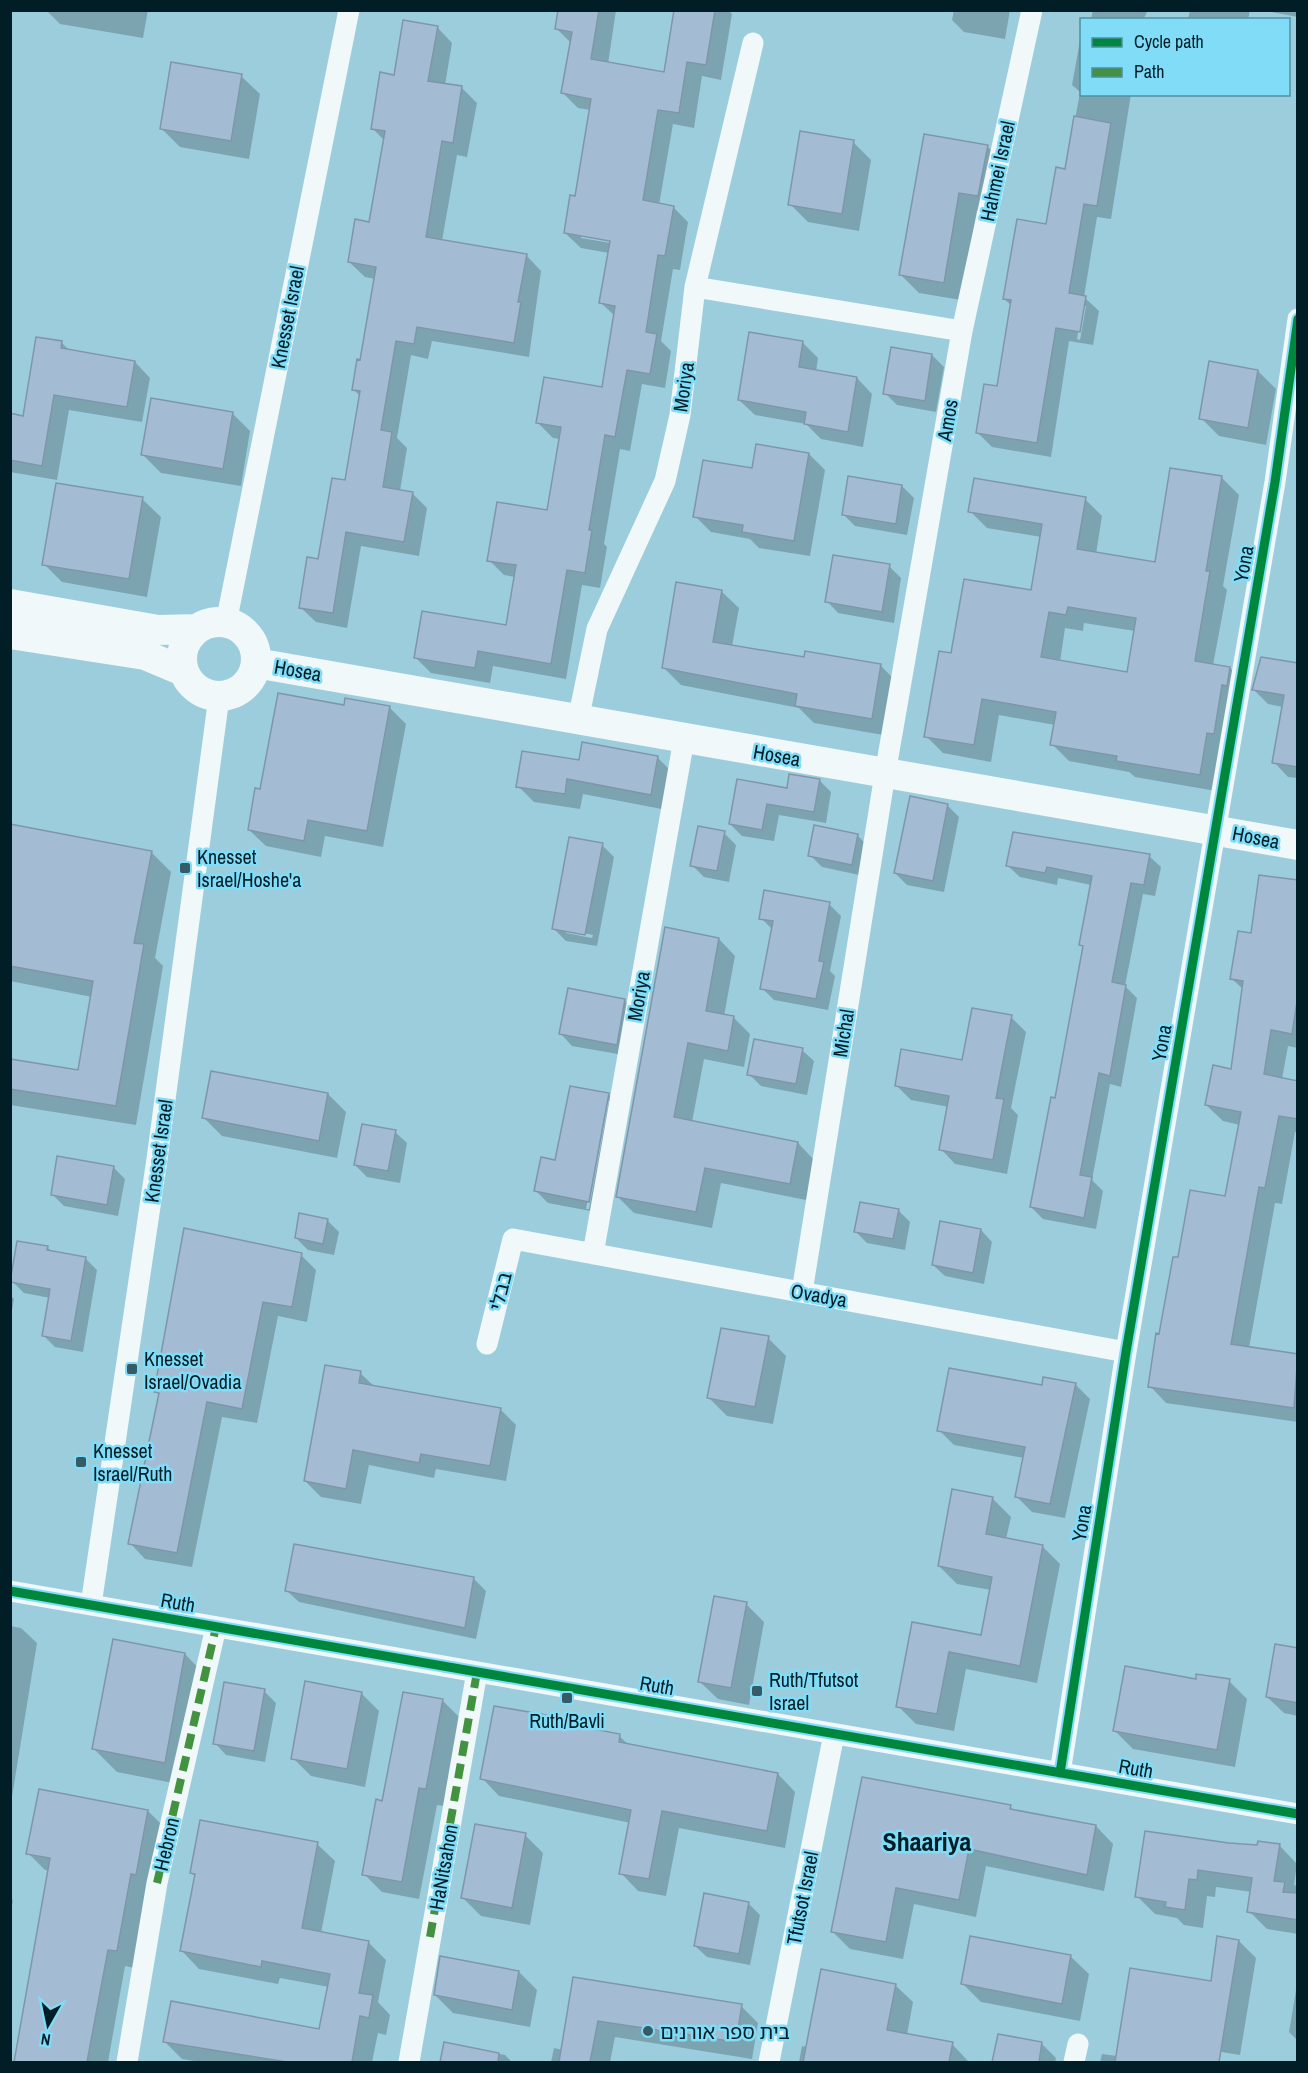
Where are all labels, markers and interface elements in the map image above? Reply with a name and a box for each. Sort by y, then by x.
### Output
legend [1080,18,1290,96]
text: Cycle path [1134,29,1204,54]
text: Path [1134,59,1164,84]
street label: Hahmei Israel [973,118,1021,224]
street label: Knesset Israel [264,263,310,371]
street label: Moriya [666,360,700,414]
street label: Amos [930,397,964,444]
street label: Yona [1226,543,1260,585]
street label: Hosea [272,653,324,687]
street label: Hosea [751,738,803,772]
street label: Hosea [1230,819,1282,855]
place label: Knesset Israel/Hoshe'a [197,843,301,893]
marker: Knesset Israel/Hoshe'a [178,861,192,875]
street label: Moriya [620,969,656,1023]
street label: Michal [826,1007,860,1059]
street label: Yona [1144,1022,1178,1064]
street label: Knesset Israel [137,1098,179,1204]
street label: בבלי [482,1269,518,1313]
street label: Ovadya [789,1277,849,1313]
place label: Knesset Israel/Ovadia [144,1345,242,1395]
marker: Knesset Israel/Ovadia [125,1362,139,1376]
place label: Knesset Israel/Ruth [93,1437,172,1487]
marker: Knesset Israel/Ruth [74,1455,88,1469]
street label: Yona [1065,1503,1097,1543]
street label: Ruth [159,1586,197,1618]
place label: Ruth/Tfutsot Israel [769,1666,859,1716]
street label: Ruth [638,1669,676,1701]
marker: Ruth/Tfutsot Israel [750,1684,764,1698]
marker: Ruth/Bavli [560,1691,574,1705]
place label: Ruth/Bavli [529,1707,605,1734]
street label: Ruth [1117,1752,1155,1784]
street label: Hebron [147,1815,185,1873]
street label: HaNitsahon [422,1822,464,1912]
district label: Shaariya [883,1824,972,1859]
street label: Tfutsot Israel [780,1849,824,1947]
north arrow [18,1995,78,2055]
place label: בית ספר אורנים [660,2018,790,2045]
marker: בית ספר אורנים [641,2024,655,2038]
text: N [39,2028,52,2051]

